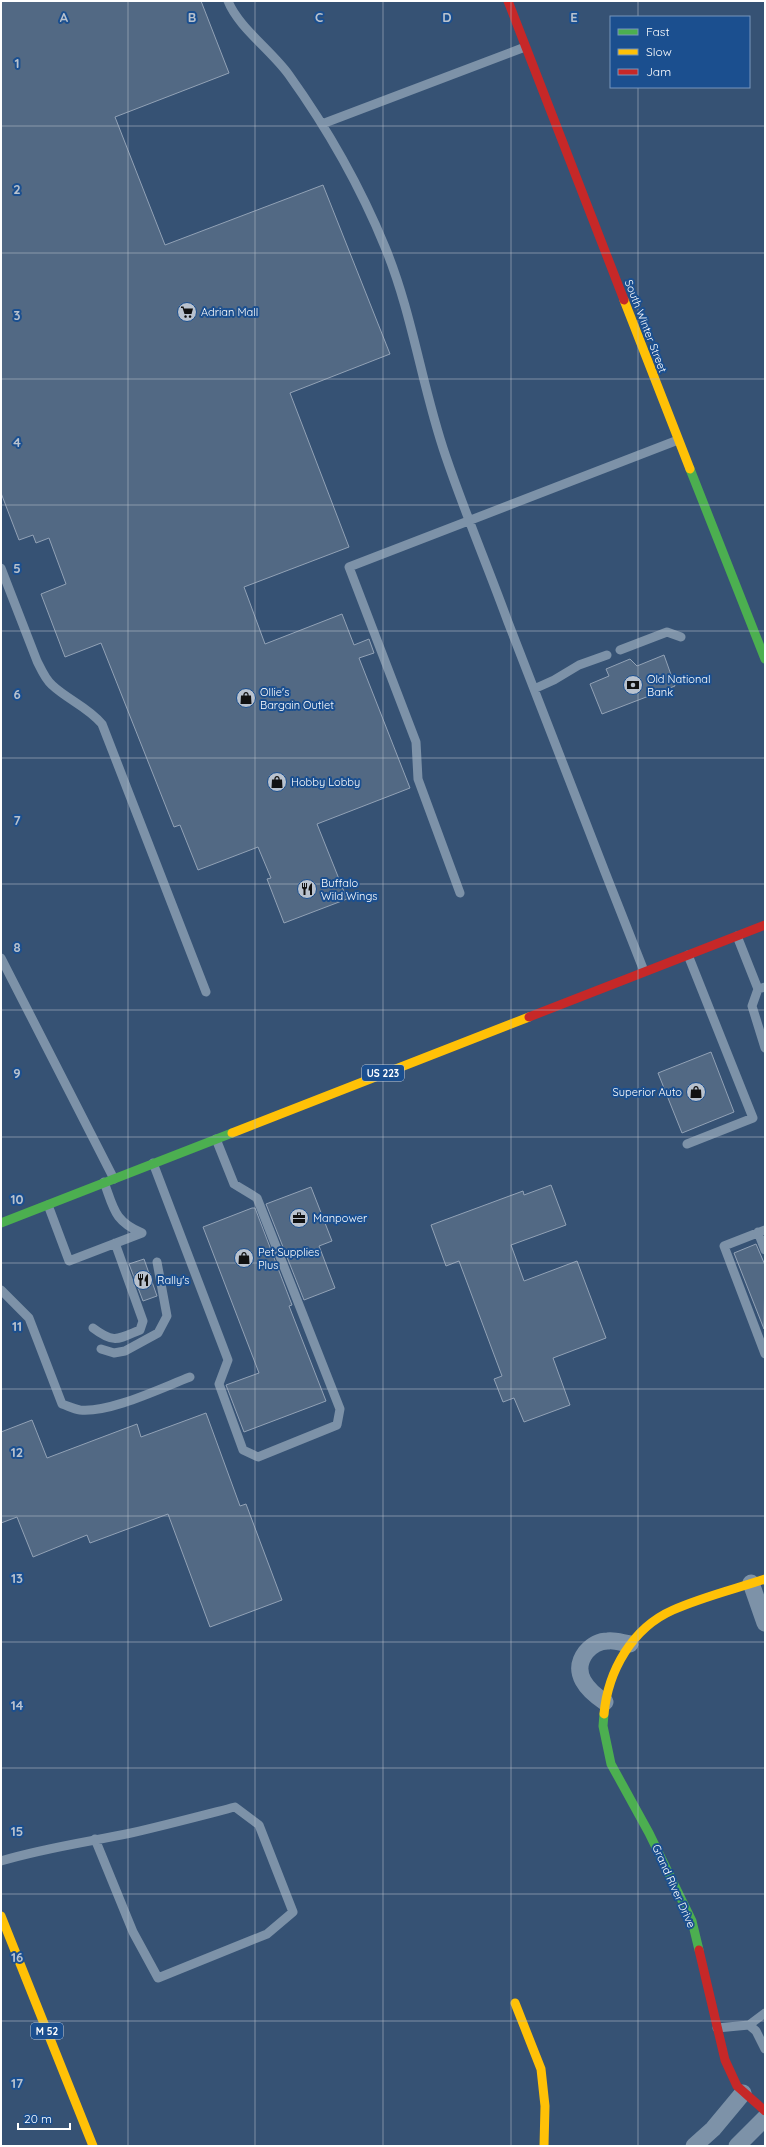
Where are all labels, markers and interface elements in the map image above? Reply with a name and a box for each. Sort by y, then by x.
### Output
text: A [60,9,69,25]
text: B [188,9,196,25]
text: C [315,9,323,25]
text: D [442,9,452,25]
text: E [570,9,578,25]
legend [610,16,750,88]
text: Fast [646,24,670,39]
text: Slow [646,44,672,59]
text: 1 [14,55,20,71]
text: Jam [646,64,671,79]
text: 2 [13,181,21,197]
street label: South Winter Street [622,277,670,375]
supermarket icon: Adrian Mall [176,301,198,323]
place label: Adrian Mall [201,305,258,319]
text: 3 [14,307,21,323]
text: 4 [13,434,21,450]
text: 5 [13,560,21,576]
place label: Old National Bank [647,672,710,699]
bank icon: Old National Bank [622,674,644,696]
place label: Ollie's Bargain Outlet [260,685,334,712]
text: 6 [13,686,21,702]
shop icon: Ollie's Bargain Outlet [235,687,257,709]
shop icon: Hobby Lobby [266,771,288,793]
place label: Hobby Lobby [291,775,360,789]
text: 7 [13,812,21,828]
place label: Buffalo Wild Wings [321,876,377,903]
restaurant icon: Buffalo Wild Wings [296,878,318,900]
text: 8 [13,939,21,955]
text: 9 [13,1065,21,1081]
road number: US 223 [362,1065,404,1081]
shop icon: Superior Auto [685,1081,707,1103]
place label: Superior Auto [613,1085,682,1099]
text: 10 [10,1191,24,1207]
office icon: Manpower [288,1207,310,1229]
place label: Manpower [313,1211,368,1225]
place label: Pet Supplies Plus [258,1245,319,1272]
shop icon: Pet Supplies Plus [233,1247,255,1269]
restaurant icon: Rally's [132,1269,154,1291]
place label: Rally's [157,1273,190,1287]
text: 11 [12,1318,22,1334]
text: 12 [11,1444,23,1460]
text: 13 [11,1570,23,1586]
text: 14 [11,1697,24,1713]
text: 15 [11,1823,23,1839]
street label: Grand River Drive [649,1842,699,1930]
text: 16 [11,1949,23,1965]
road number: M 52 [31,2023,63,2039]
text: 17 [11,2075,23,2091]
scale bar [18,2105,70,2131]
text: 20 m [24,2111,52,2126]

